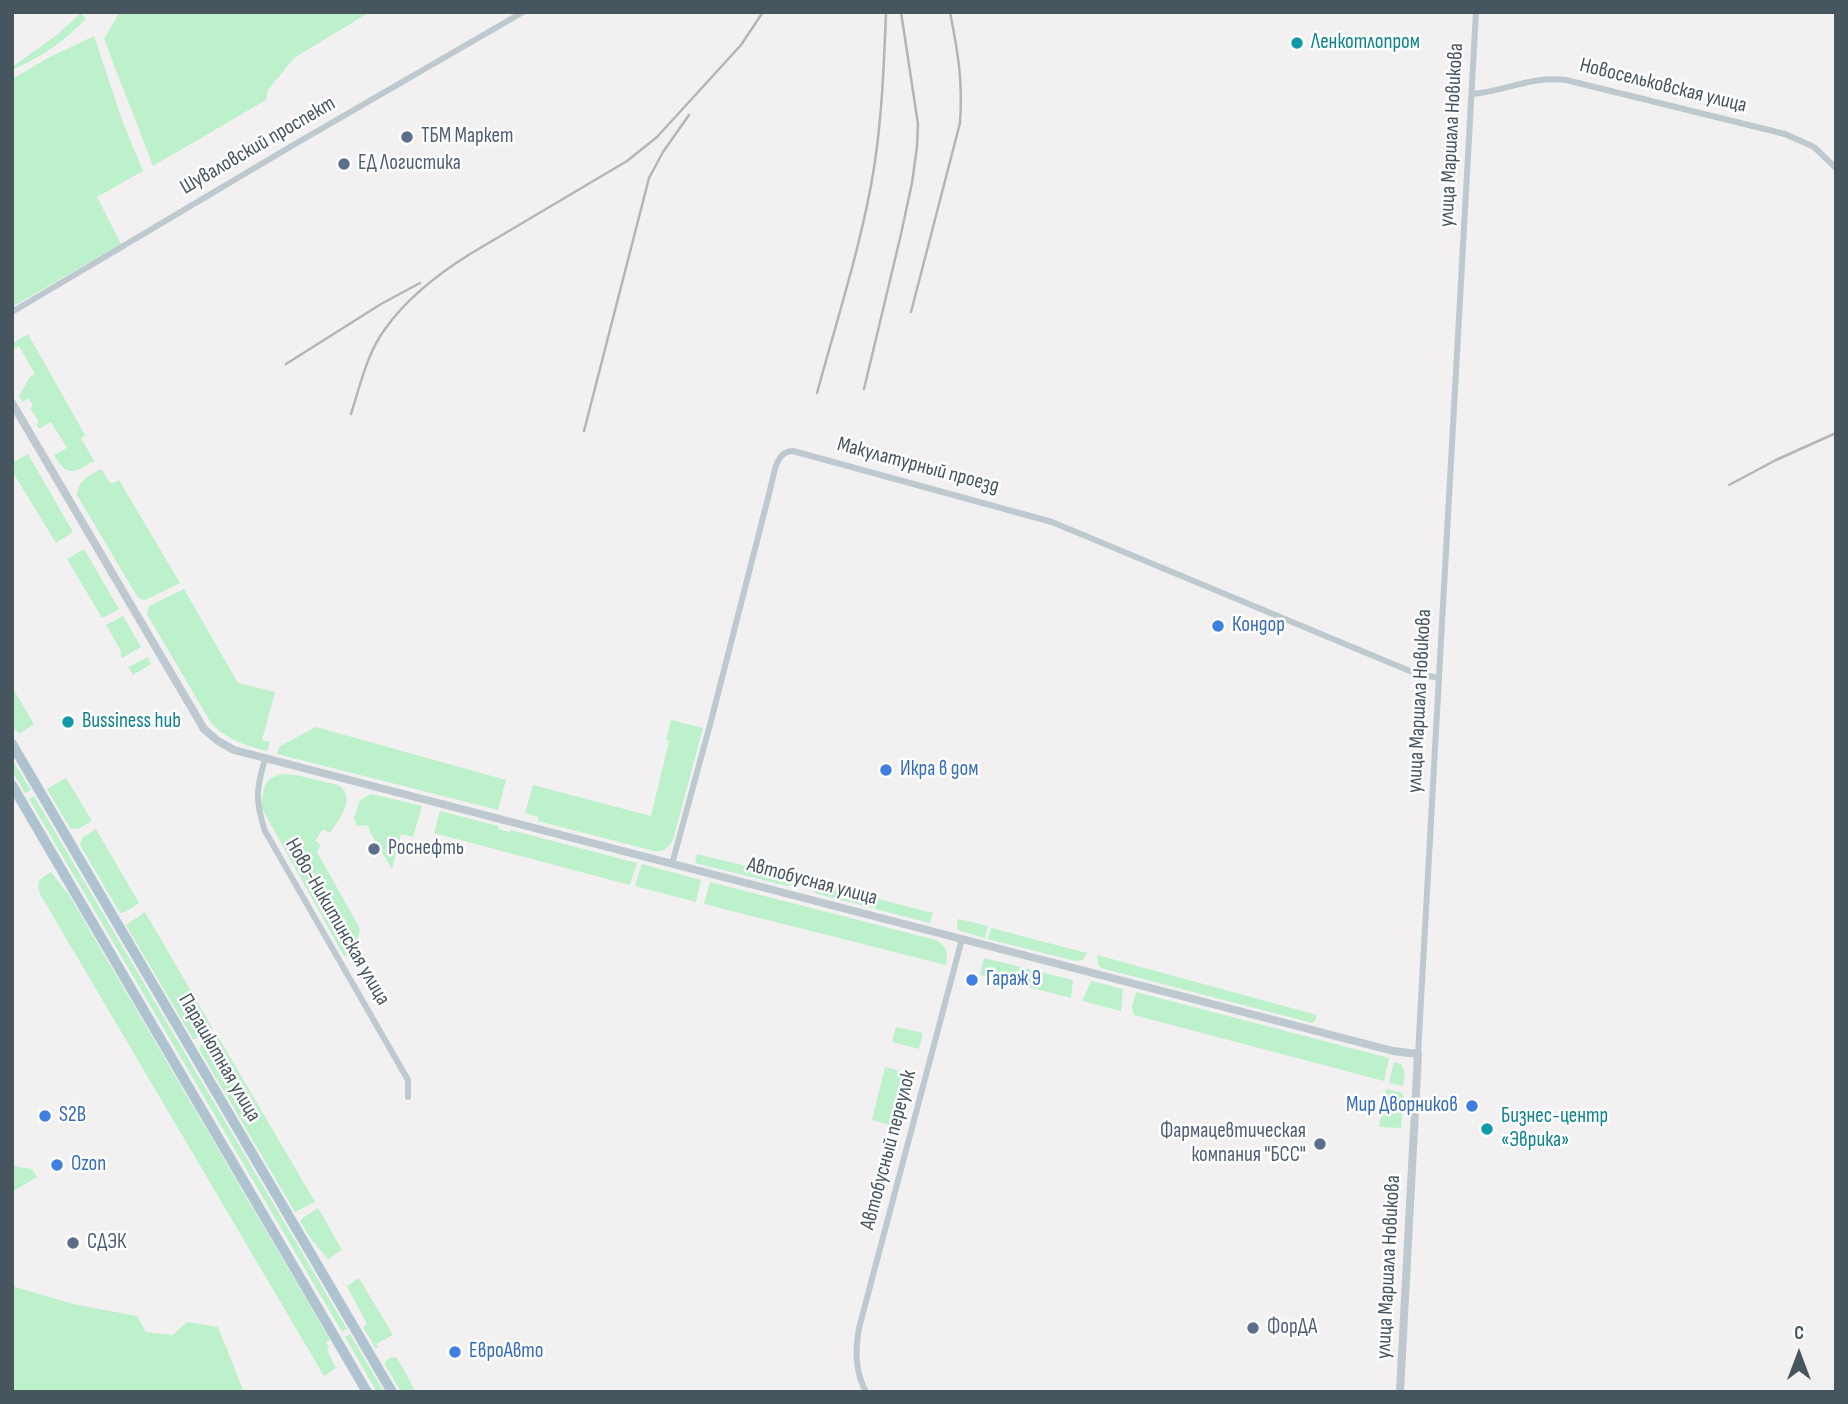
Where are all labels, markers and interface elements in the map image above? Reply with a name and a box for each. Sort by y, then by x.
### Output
place label: Ленкотлопром [1311,30,1420,56]
marker: Ленкотлопром [1289,35,1305,51]
street label: улица Маршала Новикова [1435,42,1469,228]
street label: Новосельковская улица [1577,53,1749,119]
street label: Шуваловский проспект [176,91,340,201]
place label: ТБМ Маркет [421,124,513,150]
marker: ТБМ Маркет [399,129,415,145]
place label: ЕД Логистика [358,151,461,177]
marker: ЕД Логистика [336,156,352,172]
street label: Макулатурный проезд [834,432,1002,500]
street label: улица Маршала Новикова [1403,608,1437,794]
place label: Кондор [1232,613,1285,639]
marker: Кондор [1210,618,1226,634]
place label: Bussiness hub [82,709,181,735]
marker: Bussiness hub [60,714,76,730]
place label: Икра в дом [900,757,978,783]
marker: Икра в дом [878,762,894,778]
street label: Ново-Никитинская улица [279,834,395,1010]
place label: Роснефть [388,836,464,862]
marker: Роснефть [366,841,382,857]
street label: Автобусная улица [744,852,880,912]
place label: Гараж 9 [986,967,1041,993]
marker: Гараж 9 [964,972,980,988]
street label: Парашютная улица [172,990,266,1126]
street label: Автобусный переулок [856,1068,922,1232]
place label: Мир Дворников [1346,1093,1458,1119]
marker: Мир Дворников [1464,1098,1480,1114]
place label: S2B [59,1103,86,1129]
place label: Бизнес-центр «Эврика» [1501,1104,1608,1154]
marker: S2B [37,1108,53,1124]
place label: Фармацевтическая компания "БСС" [1160,1119,1306,1169]
marker: Бизнес-центр «Эврика» [1479,1121,1495,1137]
marker: Фармацевтическая компания "БСС" [1312,1136,1328,1152]
place label: Ozon [71,1152,106,1178]
marker: Ozon [49,1157,65,1173]
street label: улица Маршала Новикова [1372,1174,1406,1360]
place label: СДЭК [87,1230,126,1256]
marker: СДЭК [65,1235,81,1251]
place label: ФорДА [1267,1315,1317,1341]
marker: ФорДА [1245,1320,1261,1336]
north arrow [1764,1320,1834,1390]
text: С [1794,1322,1804,1345]
place label: ЕвроАвто [469,1339,544,1365]
marker: ЕвроАвто [447,1344,463,1360]

